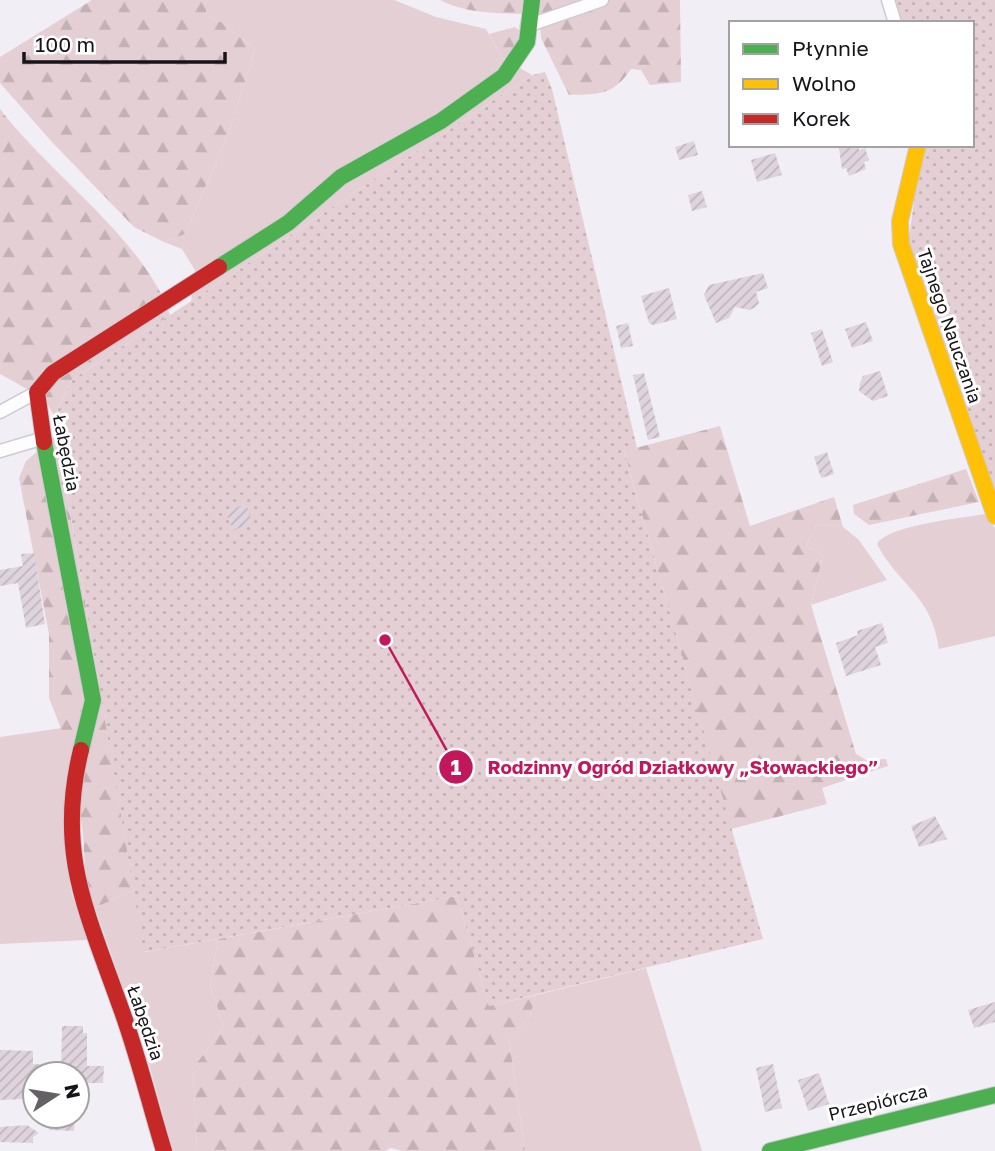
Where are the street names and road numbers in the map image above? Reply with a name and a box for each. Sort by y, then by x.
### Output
street label: Tajnego Nauczania [913,245,987,406]
street label: Łabędzia [49,413,85,493]
street label: Łabędzia [123,982,169,1063]
street label: Przepiórcza [826,1079,930,1125]

